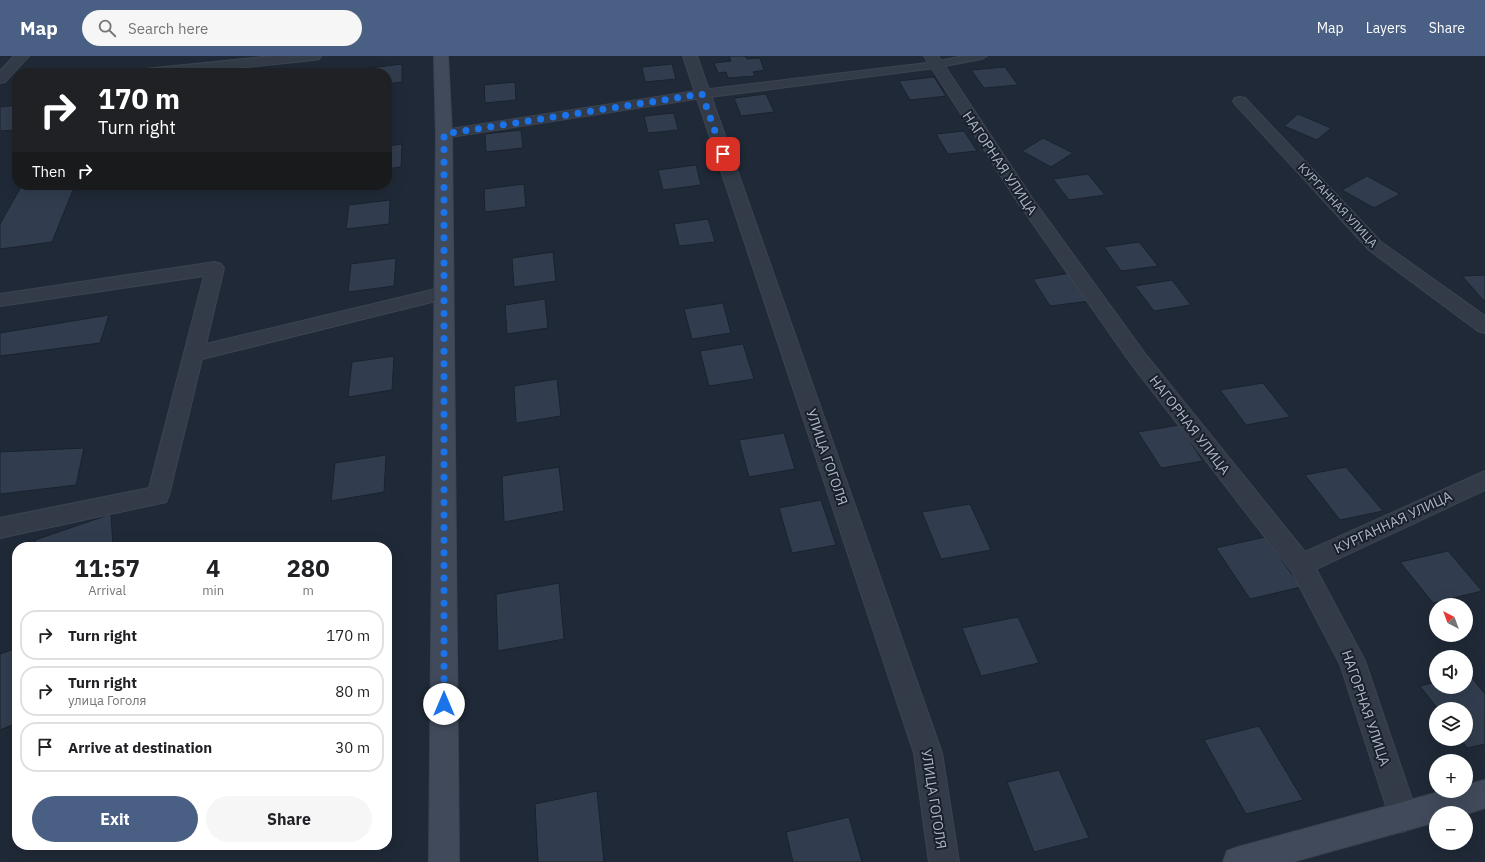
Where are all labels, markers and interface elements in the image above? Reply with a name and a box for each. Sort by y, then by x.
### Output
search box [82,10,362,46]
text: Map [20,16,58,40]
icon: search [96,17,118,39]
text: Search here [128,19,208,38]
text: Map [1317,19,1344,37]
text: Layers [1366,19,1407,37]
text: Share [1429,19,1465,37]
text: 170 m [98,80,180,117]
icon: right [32,84,84,136]
street label: НАГОРНАЯ УЛИЦА [959,108,1041,218]
text: Turn right [98,116,176,139]
pin [706,137,740,171]
icon: arrive [712,143,734,165]
icon: right [74,160,96,182]
street label: КУРГАННАЯ УЛИЦА [1295,160,1381,251]
text: Then [32,162,66,181]
street label: НАГОРНАЯ УЛИЦА [1146,372,1234,478]
street label: УЛИЦА ГОГОЛЯ [802,406,852,508]
street label: КУРГАННАЯ УЛИЦА [1331,487,1455,557]
text: 11:57 [74,552,140,584]
text: 4 [206,552,220,584]
text: 280 [286,552,330,584]
text: Arrival [88,582,126,599]
text: min [202,582,224,599]
text: m [302,582,314,599]
north arrow [1429,598,1473,642]
map controls [1429,598,1473,850]
icon: right [34,624,56,646]
text: Turn right [68,626,137,645]
text: 170 m [326,626,370,645]
street label: НАГОРНАЯ УЛИЦА [1338,648,1394,768]
button: sound [1429,650,1473,694]
text: Turn right [68,673,137,692]
icon: right [34,680,56,702]
text: 80 m [335,682,370,701]
position arrow [423,683,465,725]
text: улица Гоголя [68,692,146,709]
button: layers [1429,702,1473,746]
icon: arrive [34,736,56,758]
text: Arrive at destination [68,738,212,757]
text: 30 m [335,738,370,757]
street label: УЛИЦА ГОГОЛЯ [917,748,951,850]
button: + [1429,754,1473,798]
button: Exit [32,796,198,842]
button: Share [206,796,372,842]
button: − [1429,806,1473,850]

